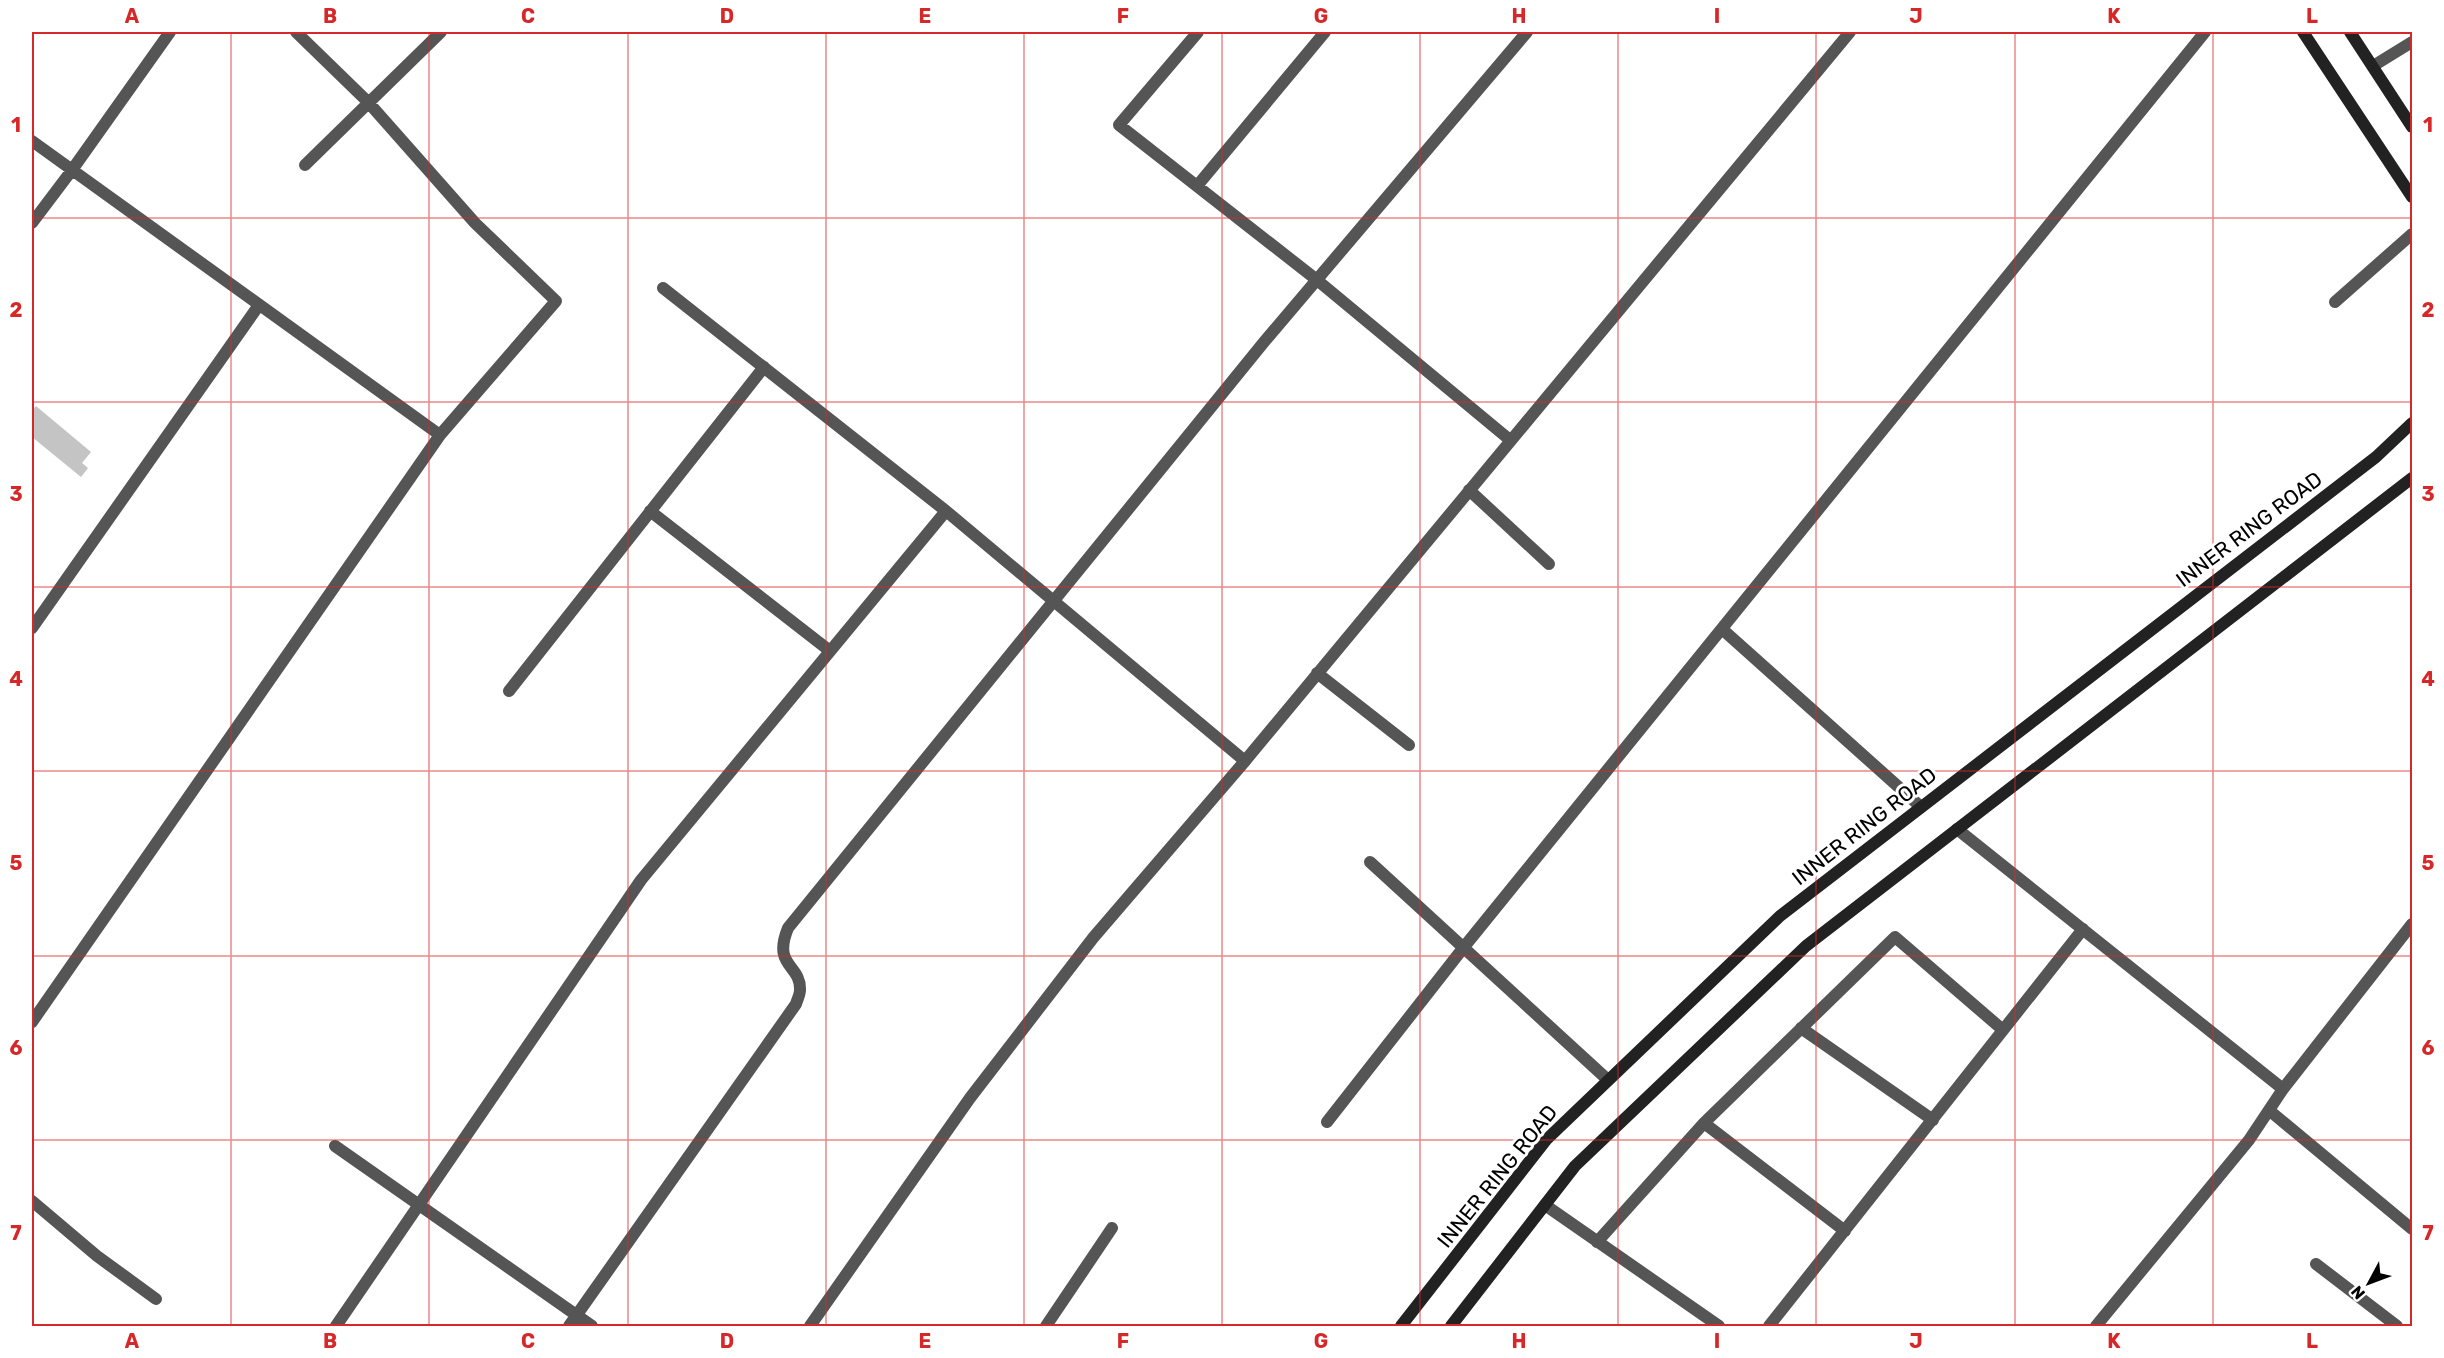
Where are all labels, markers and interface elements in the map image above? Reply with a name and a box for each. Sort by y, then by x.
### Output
text: A [125,4,140,28]
text: B [323,4,337,28]
text: C [521,4,535,28]
text: D [720,4,734,28]
text: E [919,4,931,28]
text: F [1117,4,1129,28]
text: G [1314,4,1328,28]
text: H [1512,4,1526,28]
text: I [1714,4,1720,28]
text: J [1909,4,1923,28]
text: K [2107,4,2121,28]
text: L [2306,4,2318,28]
text: 1 [11,113,21,137]
text: 1 [2423,113,2433,137]
text: 2 [10,298,23,322]
text: 2 [2422,298,2435,322]
street label: INNER RING ROAD [2171,466,2327,592]
text: 3 [9,482,23,506]
text: 3 [2421,482,2435,506]
text: 4 [9,667,23,691]
text: 4 [2421,667,2435,691]
street label: INNER RING ROAD [1787,762,1941,890]
text: 5 [10,851,23,875]
text: 5 [2422,851,2435,875]
text: 6 [9,1036,23,1060]
text: 6 [2421,1036,2435,1060]
street label: INNER RING ROAD [1432,1100,1562,1252]
text: 7 [10,1221,22,1245]
text: 7 [2422,1221,2434,1245]
north arrow [2339,1253,2399,1313]
text: N [2347,1282,2369,1303]
text: A [125,1329,140,1353]
text: B [323,1329,337,1353]
text: C [521,1329,535,1353]
text: D [720,1329,734,1353]
text: E [919,1329,931,1353]
text: F [1117,1329,1129,1353]
text: G [1314,1329,1328,1353]
text: H [1512,1329,1526,1353]
text: I [1714,1329,1720,1353]
text: J [1909,1329,1923,1353]
text: K [2107,1329,2121,1353]
text: L [2306,1329,2318,1353]

